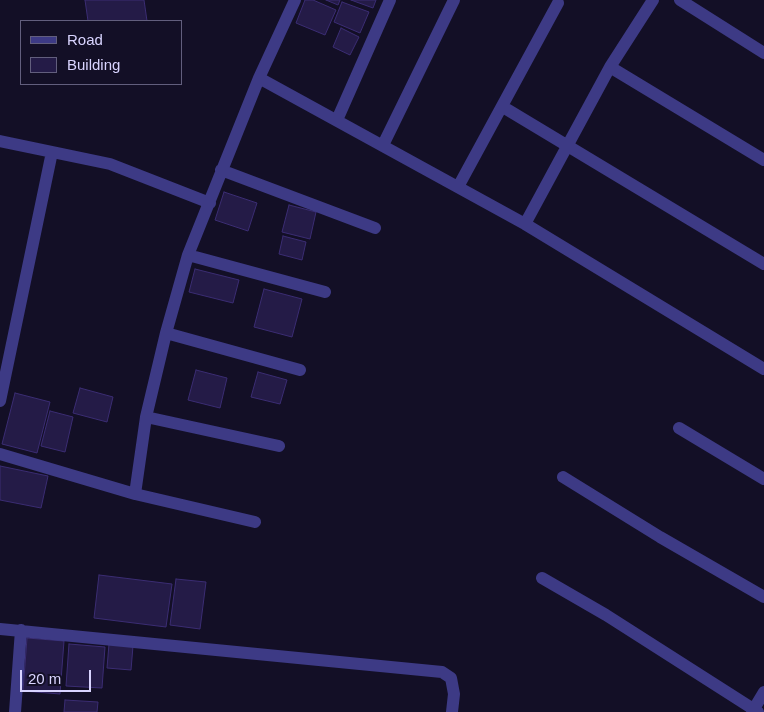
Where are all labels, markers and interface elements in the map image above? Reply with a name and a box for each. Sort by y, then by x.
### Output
legend [20,20,182,85]
text: Road [67,31,103,48]
text: Building [67,56,120,73]
scale bar [22,660,94,692]
text: 20 m [28,670,61,687]

